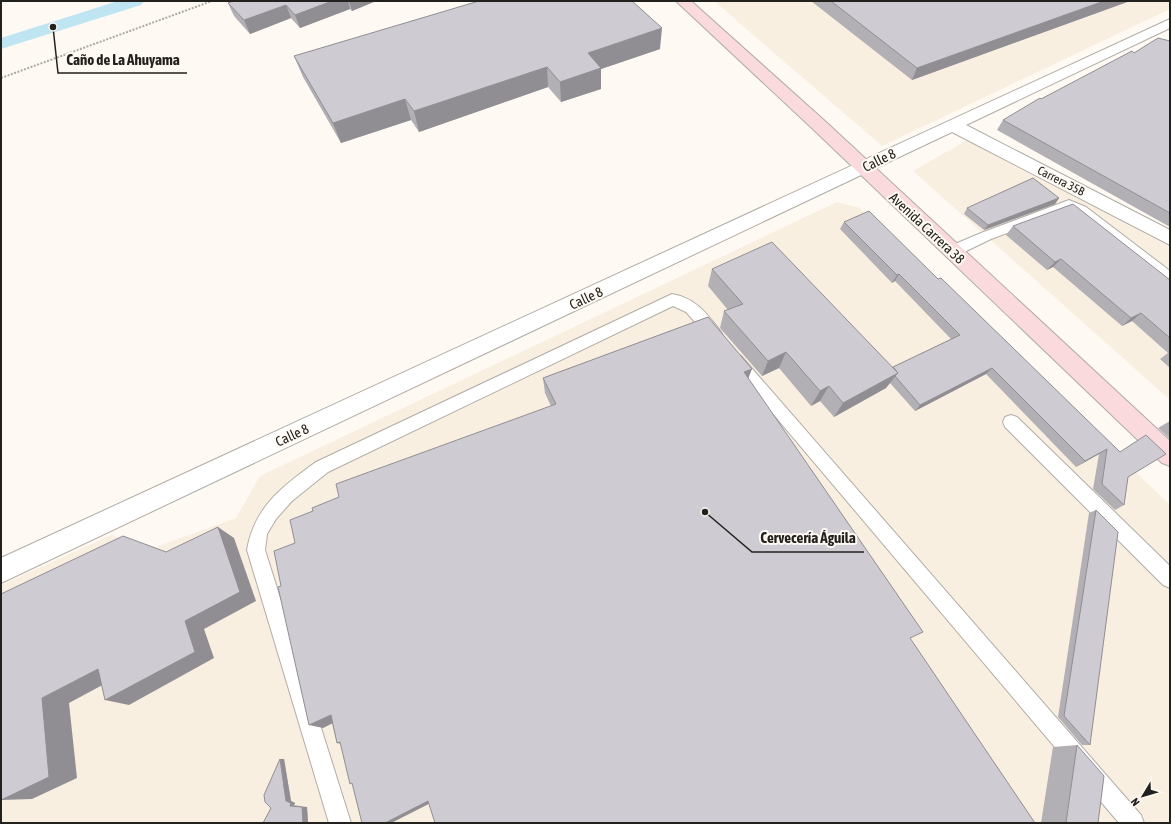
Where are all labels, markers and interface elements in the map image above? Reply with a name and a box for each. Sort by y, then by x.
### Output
callout: Caño de La Ahuyama [58,46,187,73]
text: Caño de La Ahuyama [66,51,180,68]
street label: Calle 8 [860,145,899,175]
street label: Carrera 35B [1035,163,1087,199]
street label: Avenida Carrera 38 [886,189,968,267]
street label: Calle 8 [567,283,606,313]
street label: Calle 8 [273,420,312,450]
callout: Cervecería Águila [752,525,864,552]
text: Cervecería Águila [760,529,856,546]
north arrow [1123,776,1163,816]
text: N [1128,796,1142,808]

